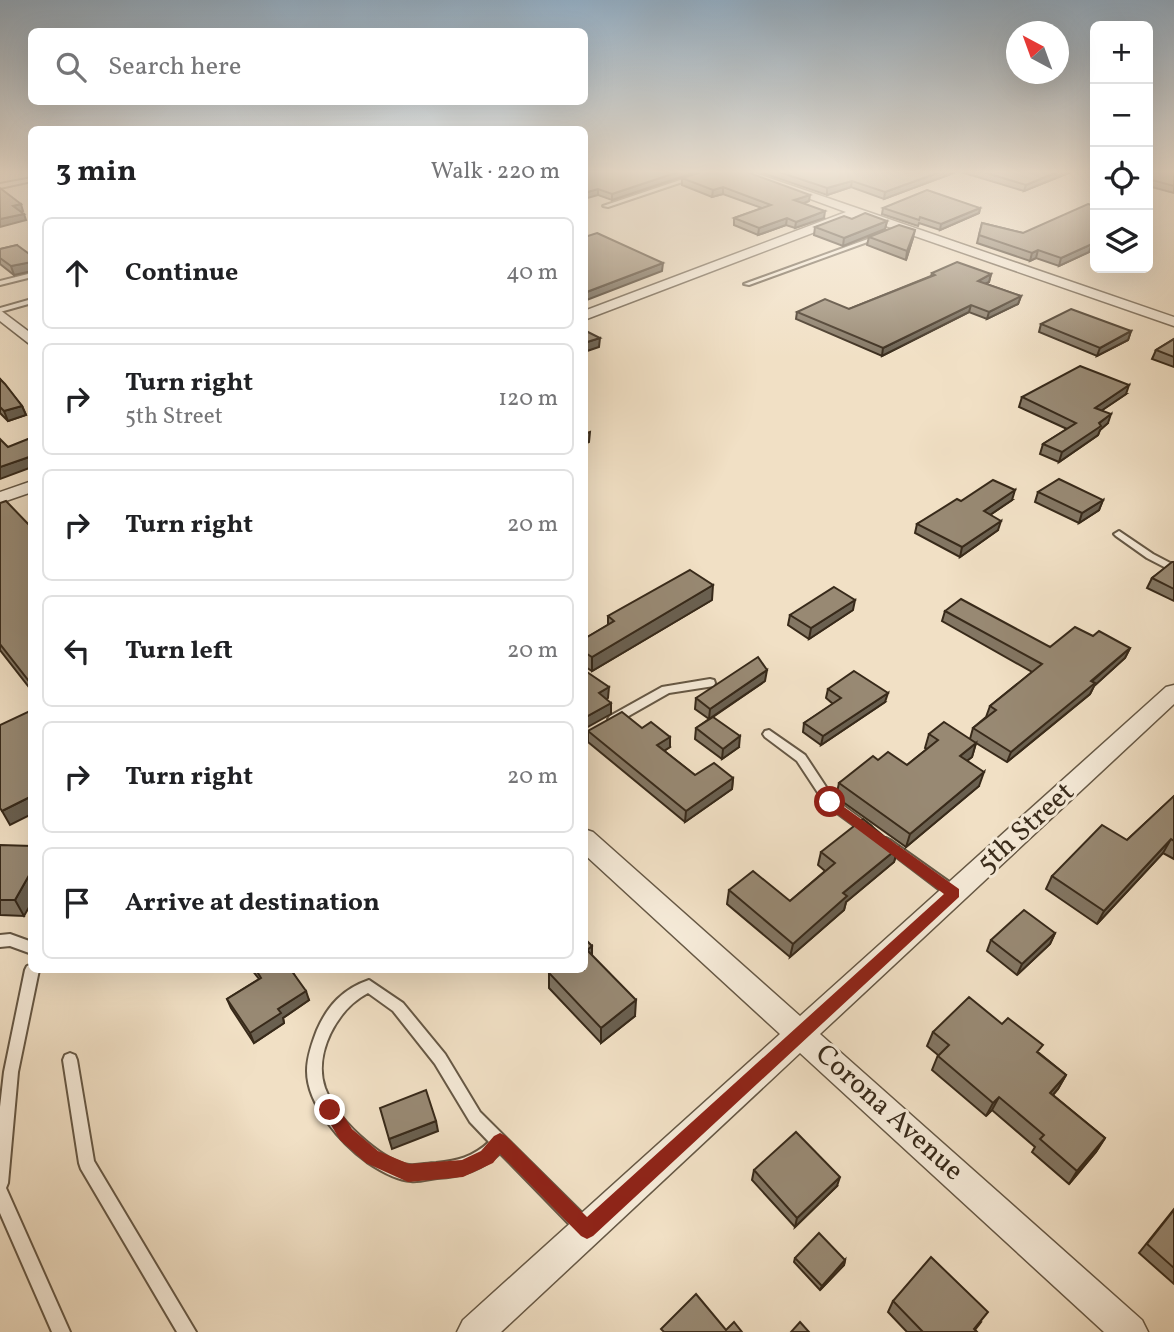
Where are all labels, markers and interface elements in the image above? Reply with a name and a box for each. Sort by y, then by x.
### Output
north arrow [1006,21,1069,84]
map controls [1090,21,1153,273]
button: + [1090,21,1153,84]
search box [28,28,588,105]
icon: search [52,48,90,86]
text: Search here [108,49,241,85]
button: − [1090,84,1153,147]
button: locate [1090,147,1153,210]
text: 3 min [56,151,137,193]
text: Walk · 220 m [431,156,560,188]
button: layers [1090,210,1153,273]
icon: ahead [58,254,96,292]
text: Continue [125,255,238,291]
text: 40 m [506,257,558,289]
text: Turn right [125,365,253,401]
icon: right [58,380,96,418]
text: 120 m [498,383,558,415]
text: 5th Street [125,401,223,433]
icon: right [58,506,96,544]
text: Turn right [125,507,253,543]
text: 20 m [507,509,558,541]
icon: left [58,632,96,670]
text: Turn left [125,633,233,669]
text: 20 m [507,635,558,667]
icon: right [58,758,96,796]
text: Turn right [125,759,253,795]
text: 20 m [507,761,558,793]
street label: 5th Street [969,774,1083,882]
route start [814,786,845,817]
icon: arrive [58,884,96,922]
text: Arrive at destination [125,885,380,921]
street label: Corona Avenue [806,1036,972,1190]
route end [314,1094,345,1125]

